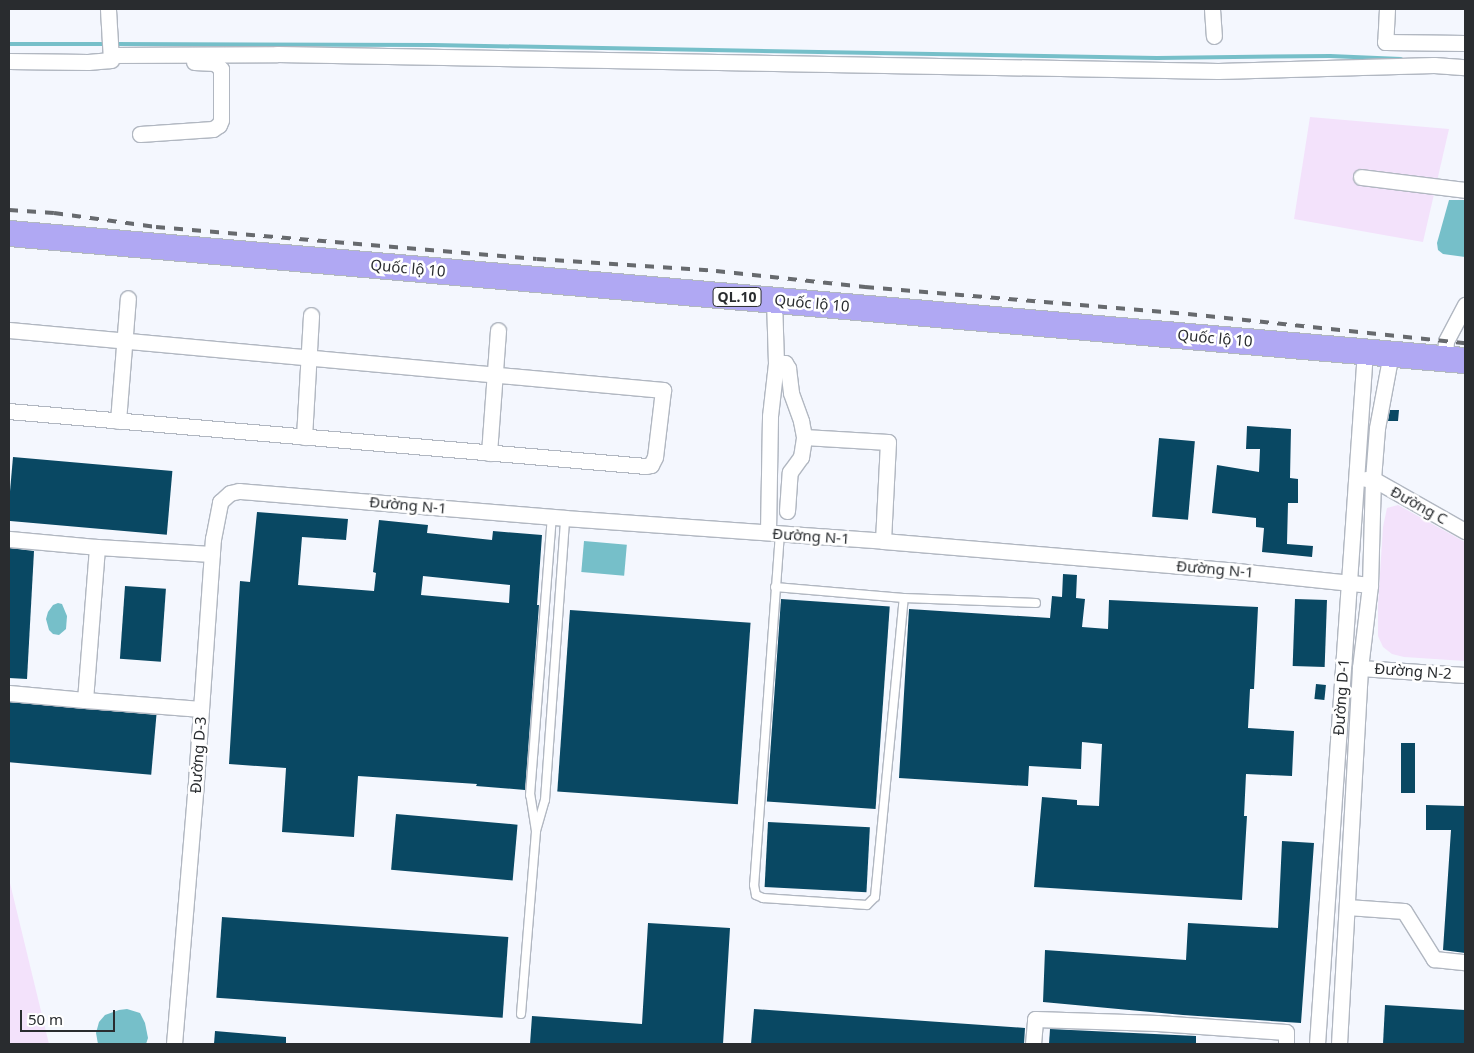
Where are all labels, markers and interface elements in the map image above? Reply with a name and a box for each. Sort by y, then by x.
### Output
street label: Quốc lộ 10 [370,256,446,280]
road number: QL.10 [712,286,762,308]
street label: Quốc lộ 10 [774,291,850,315]
street label: Quốc lộ 10 [1177,326,1253,350]
street label: Đường C [1387,482,1451,528]
street label: Đường N-1 [369,493,447,517]
street label: Đường N-1 [772,524,850,548]
street label: Đường N-1 [1176,557,1254,581]
street label: Đường D-1 [1329,658,1353,736]
street label: Đường N-2 [1374,659,1452,683]
street label: Đường D-3 [186,716,210,794]
scale bar [22,1000,118,1032]
text: 50 m [28,1009,63,1029]

